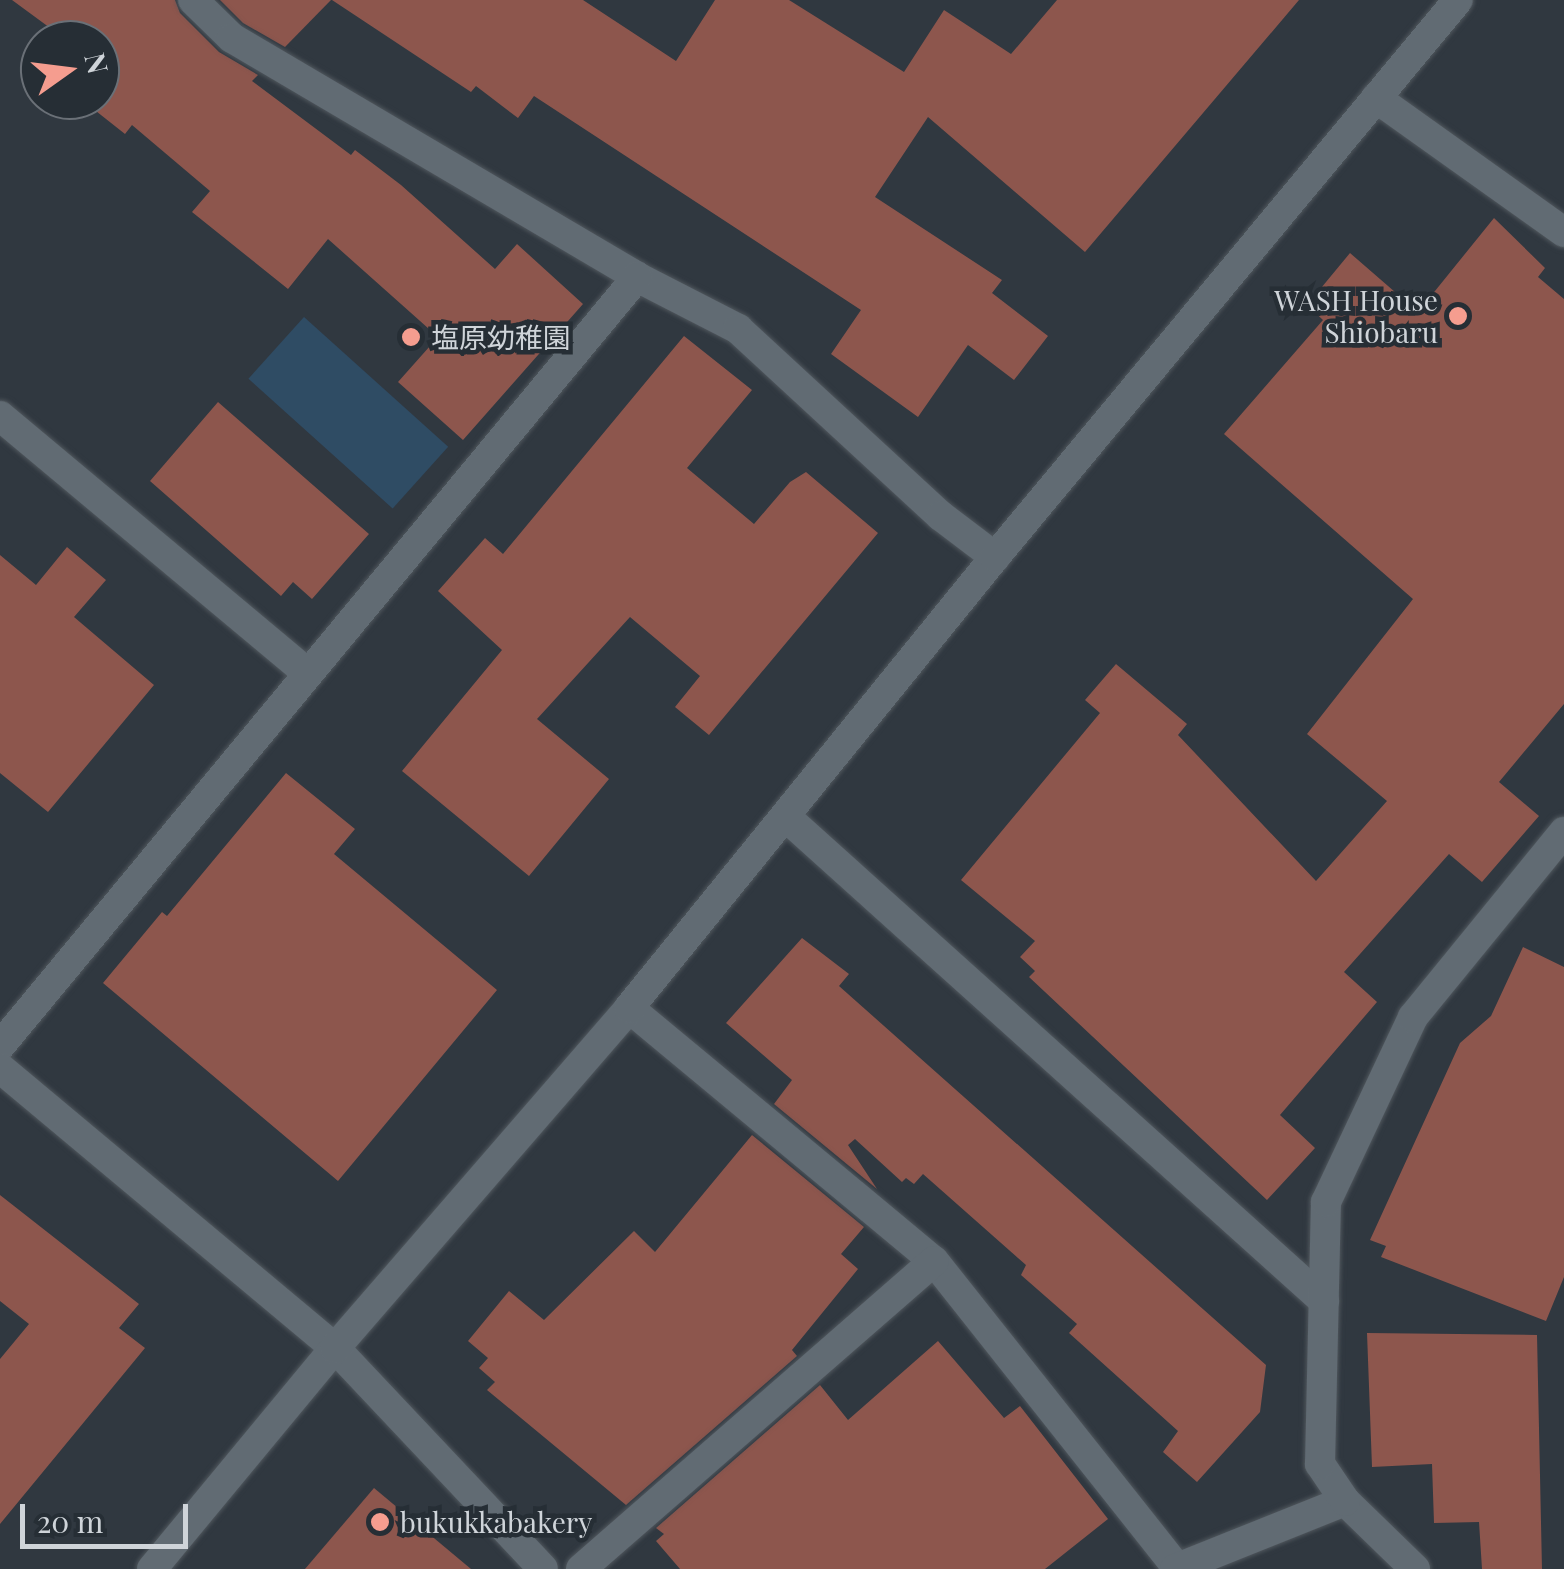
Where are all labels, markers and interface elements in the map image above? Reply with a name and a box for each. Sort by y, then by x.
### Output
north arrow [20,20,120,120]
text: N [77,49,118,77]
place label: WASH House Shiobaru [1274,283,1438,349]
marker: WASH House Shiobaru [1447,305,1469,327]
place label: 塩原幼稚園 [431,320,571,354]
marker: 塩原幼稚園 [400,326,422,348]
scale bar [25,1484,192,1546]
text: 20 m [37,1501,103,1541]
place label: bukukkabakery [400,1505,592,1539]
marker: bukukkabakery [369,1511,391,1533]

